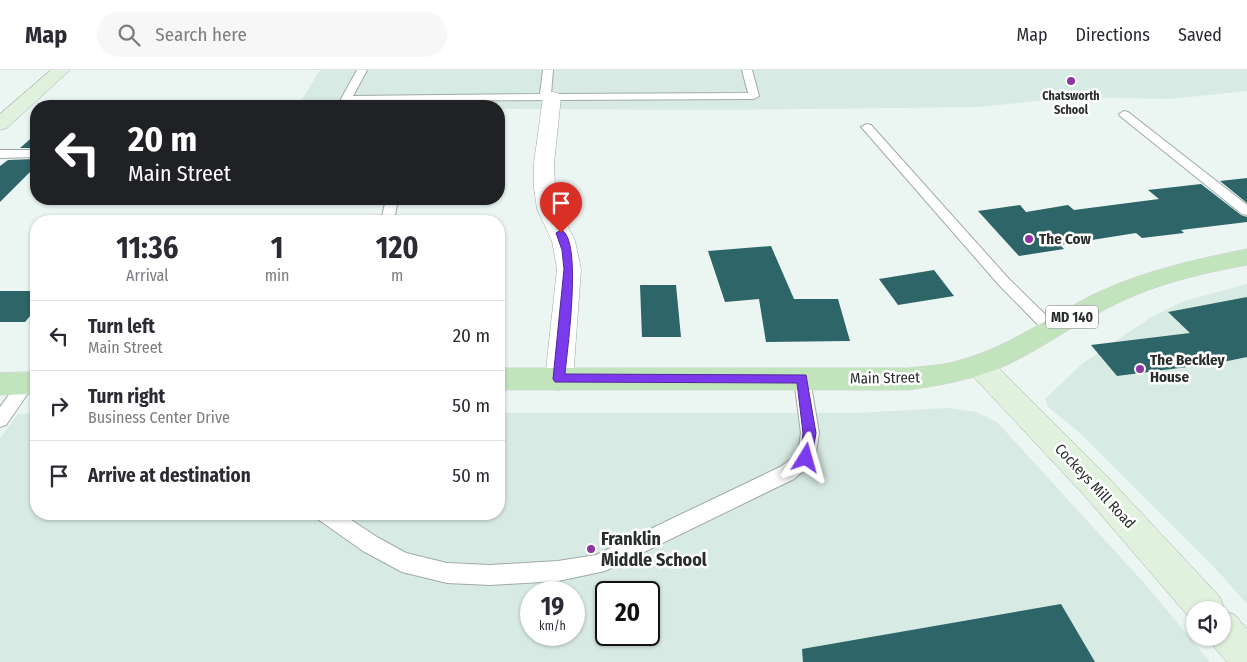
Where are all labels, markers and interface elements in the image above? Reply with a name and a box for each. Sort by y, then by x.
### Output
search box [97,12,447,57]
text: Map [25,21,67,49]
icon: search [115,21,143,49]
text: Search here [155,23,247,46]
text: Map [1016,24,1048,46]
text: Directions [1076,24,1150,46]
text: Saved [1178,24,1222,46]
marker: Chatsworth School [1065,75,1077,87]
place label: Chatsworth School [1042,89,1100,117]
text: 20 m [128,118,197,160]
icon: left [45,120,110,185]
text: Main Street [128,160,231,187]
pin [540,182,582,233]
icon: arrive [547,189,575,217]
text: 11:36 [116,230,178,266]
text: 1 [271,230,283,266]
text: 120 [376,230,419,266]
place label: The Cow [1039,230,1092,248]
marker: The Cow [1023,233,1035,245]
text: Arrival [126,266,169,285]
text: min [265,266,289,285]
text: m [391,266,403,285]
road number: MD 140 [1046,306,1098,328]
text: Turn left [88,315,155,338]
icon: left [45,322,73,350]
text: 20 m [453,324,490,347]
text: Main Street [88,338,163,357]
place label: The Beckley House [1150,351,1226,386]
marker: The Beckley House [1134,363,1146,375]
street label: Main Street [850,368,920,388]
text: Turn right [88,385,165,408]
icon: right [45,392,73,420]
text: 50 m [452,394,490,417]
text: Business Center Drive [88,408,230,427]
position arrow [779,431,831,483]
street label: Cockeys Mill Road [1051,440,1139,532]
icon: arrive [45,462,73,490]
text: Arrive at destination [88,464,251,487]
text: 50 m [452,464,490,487]
place label: Franklin Middle School [601,528,707,571]
marker: Franklin Middle School [585,543,597,555]
speed limit sign: 20 [595,581,660,646]
text: 19 [541,592,564,622]
map controls [1186,601,1231,646]
button: sound [1186,601,1231,646]
text: km/h [539,619,566,633]

